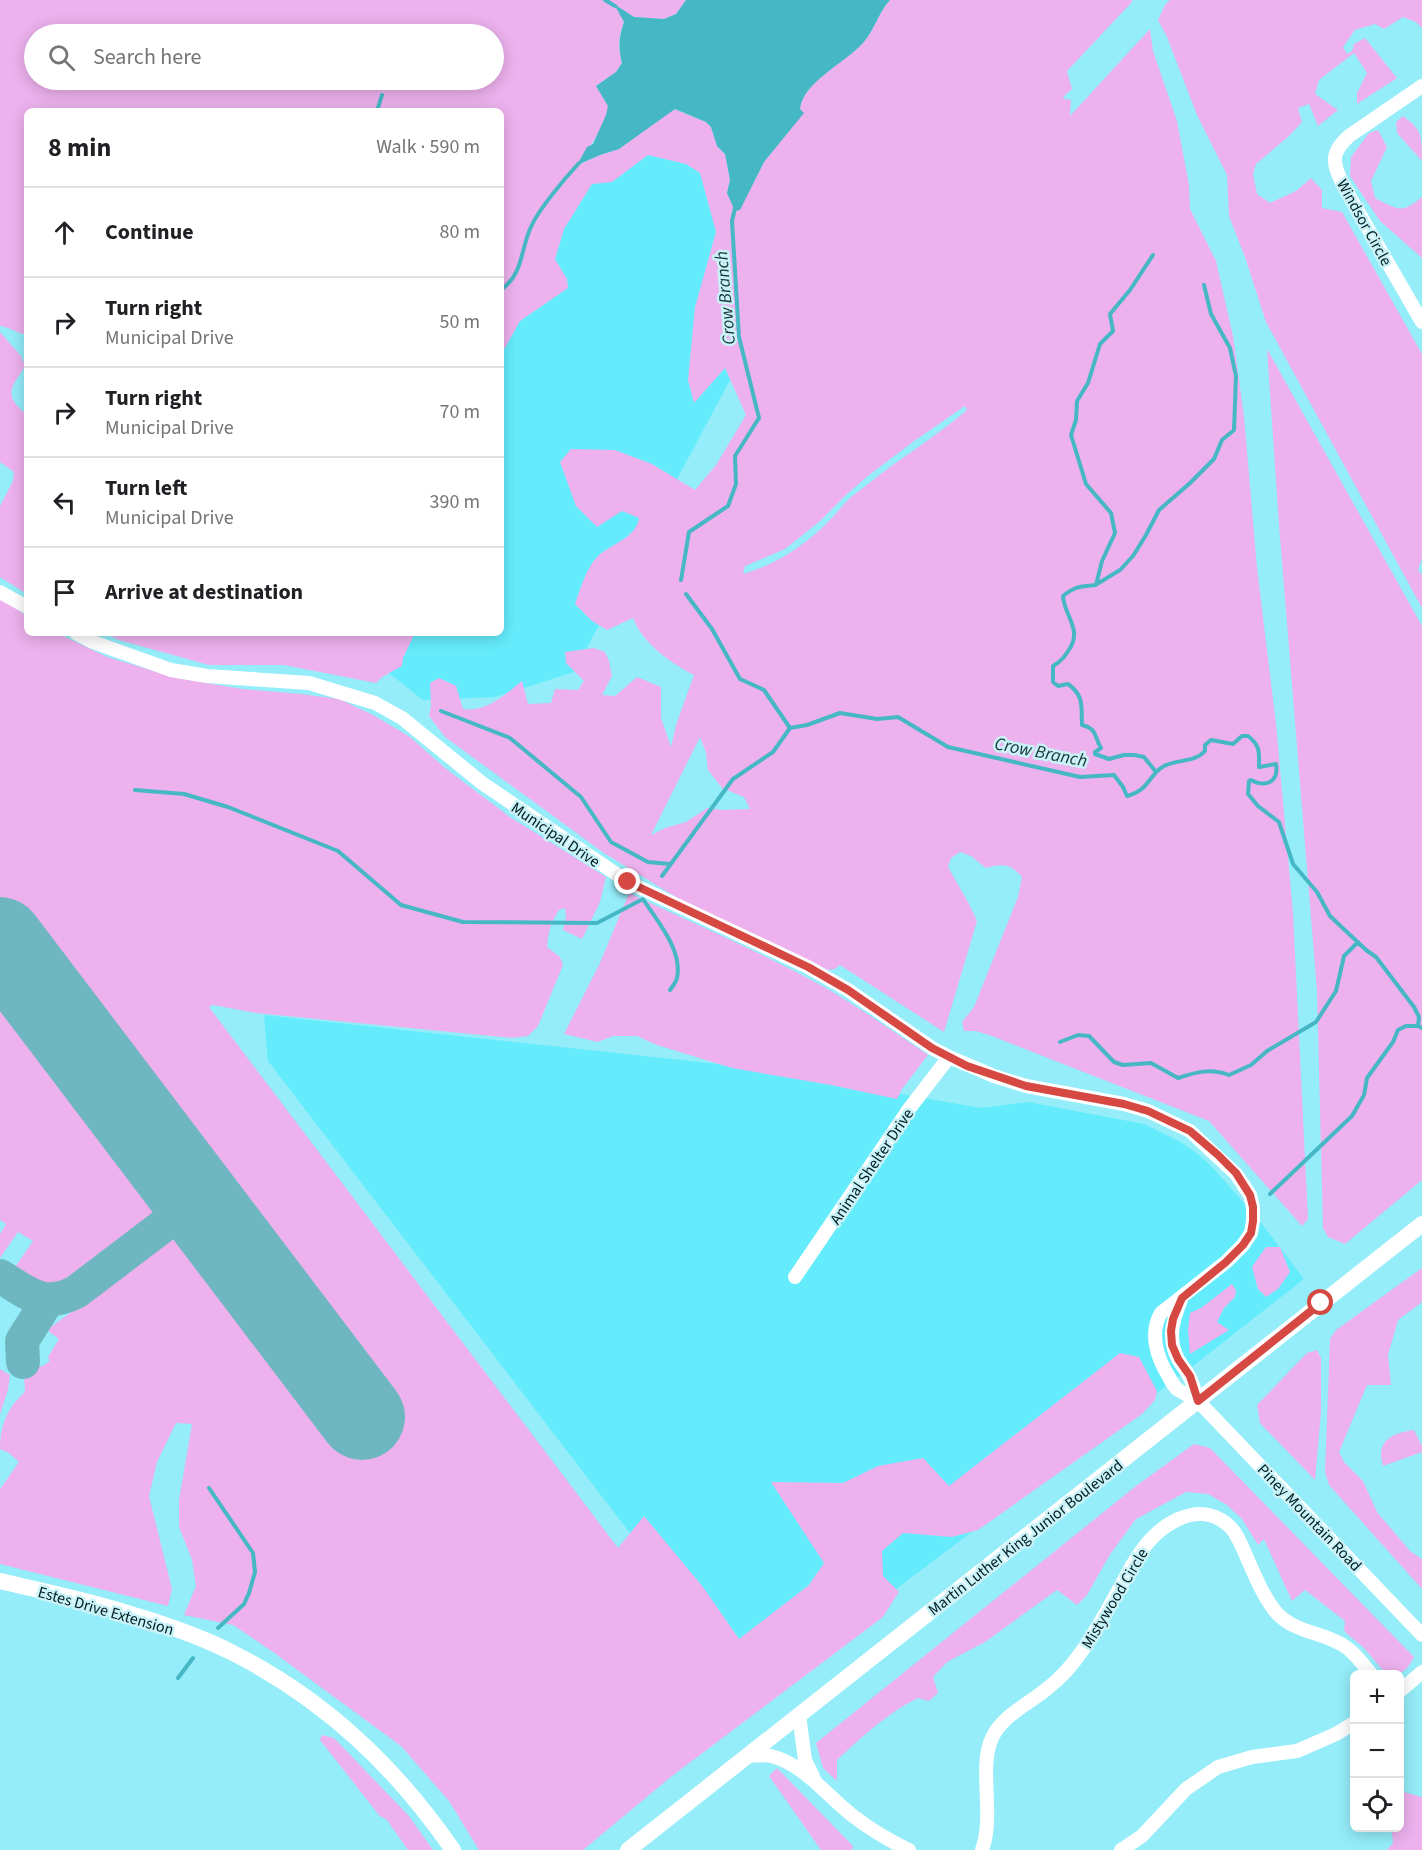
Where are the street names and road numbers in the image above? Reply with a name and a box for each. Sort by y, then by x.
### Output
street label: Windsor Circle [1331,175,1397,270]
street label: Municipal Drive [507,797,604,873]
street label: Animal Shelter Drive [825,1104,919,1229]
street label: Martin Luther King Junior Boulevard [924,1455,1128,1621]
street label: Piney Mountain Road [1252,1459,1366,1576]
street label: Mistywood Circle [1076,1544,1154,1653]
street label: Estes Drive Extension [35,1581,176,1641]

